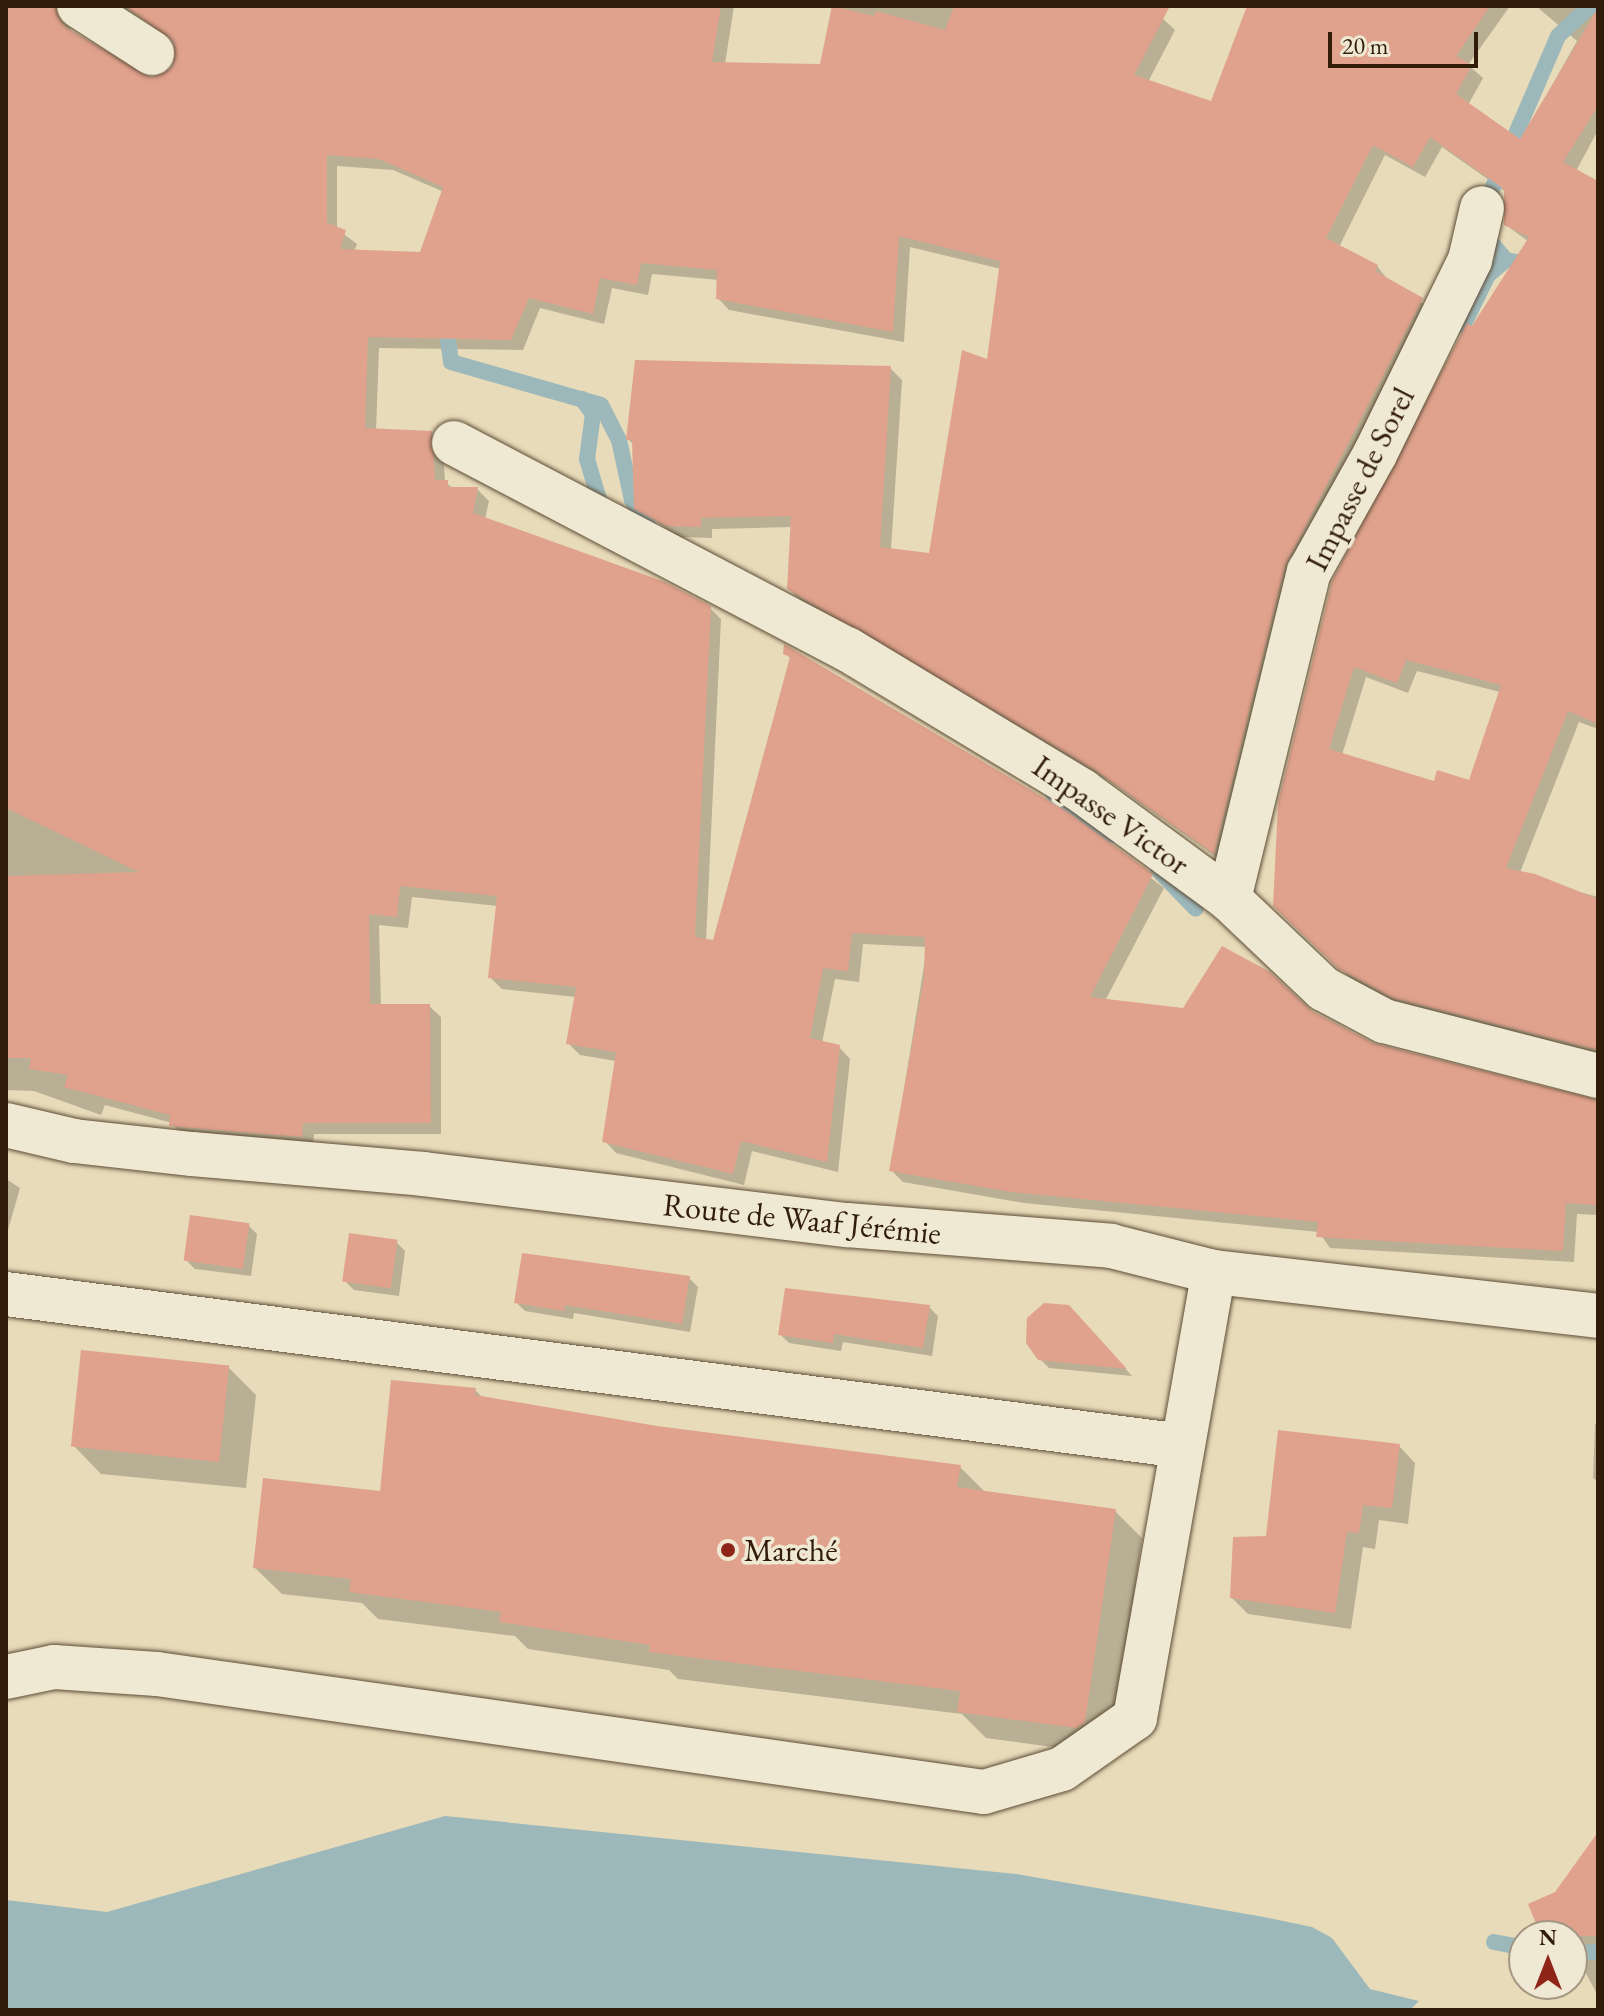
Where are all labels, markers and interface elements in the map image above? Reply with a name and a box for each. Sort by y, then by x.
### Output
scale bar [1332,16,1482,66]
text: 20 m [1342,30,1389,61]
street label: Impasse de Sorel [1297,381,1423,577]
street label: Impasse Victor [1025,747,1197,883]
street label: Route de Waaf Jérémie [661,1185,943,1253]
place label: Marché [744,1531,838,1569]
marker: Marché [719,1541,737,1559]
north arrow [1508,1920,1588,2000]
text: N [1539,1923,1557,1952]

